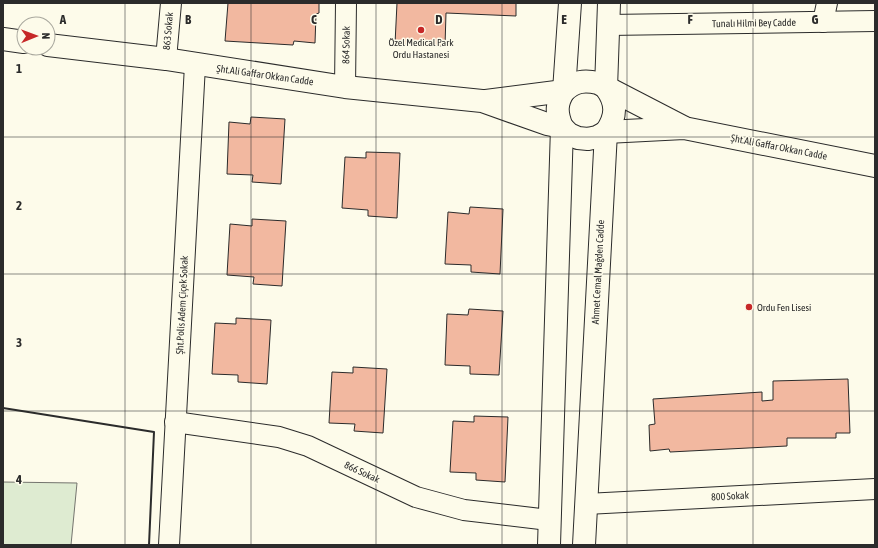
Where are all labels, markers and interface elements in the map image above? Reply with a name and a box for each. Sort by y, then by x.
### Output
street label: 863 Sokak [161,11,175,50]
text: A [59,12,67,27]
text: B [185,12,192,27]
text: C [311,12,317,27]
text: D [435,12,443,27]
text: E [561,12,567,27]
text: F [687,12,693,27]
text: G [812,12,819,27]
north arrow [16,16,56,56]
street label: Tunalı Hilmi Bey Cadde [712,17,797,29]
street label: 864 Sokak [340,25,352,64]
marker: Özel Medical Park Ordu Hastanesi [416,25,426,35]
text: N [40,32,52,39]
place label: Özel Medical Park Ordu Hastanesi [388,37,454,60]
text: 1 [16,61,22,76]
street label: Şht.Ali Gaffar Okkan Cadde [216,63,315,87]
street label: Şht.Ali Gaffar Okkan Cadde [730,132,829,162]
text: 2 [16,198,22,213]
street label: Ahmet Cemal Mağden Cadde [590,219,606,325]
street label: Şht.Polis Adem Çiçek Sokak [174,255,190,355]
marker: Ordu Fen Lisesi [744,302,754,312]
place label: Ordu Fen Lisesi [757,302,811,313]
text: 3 [16,335,22,350]
street label: 866 Sokak [343,459,382,485]
text: 4 [15,472,22,487]
street label: 800 Sokak [711,489,750,502]

